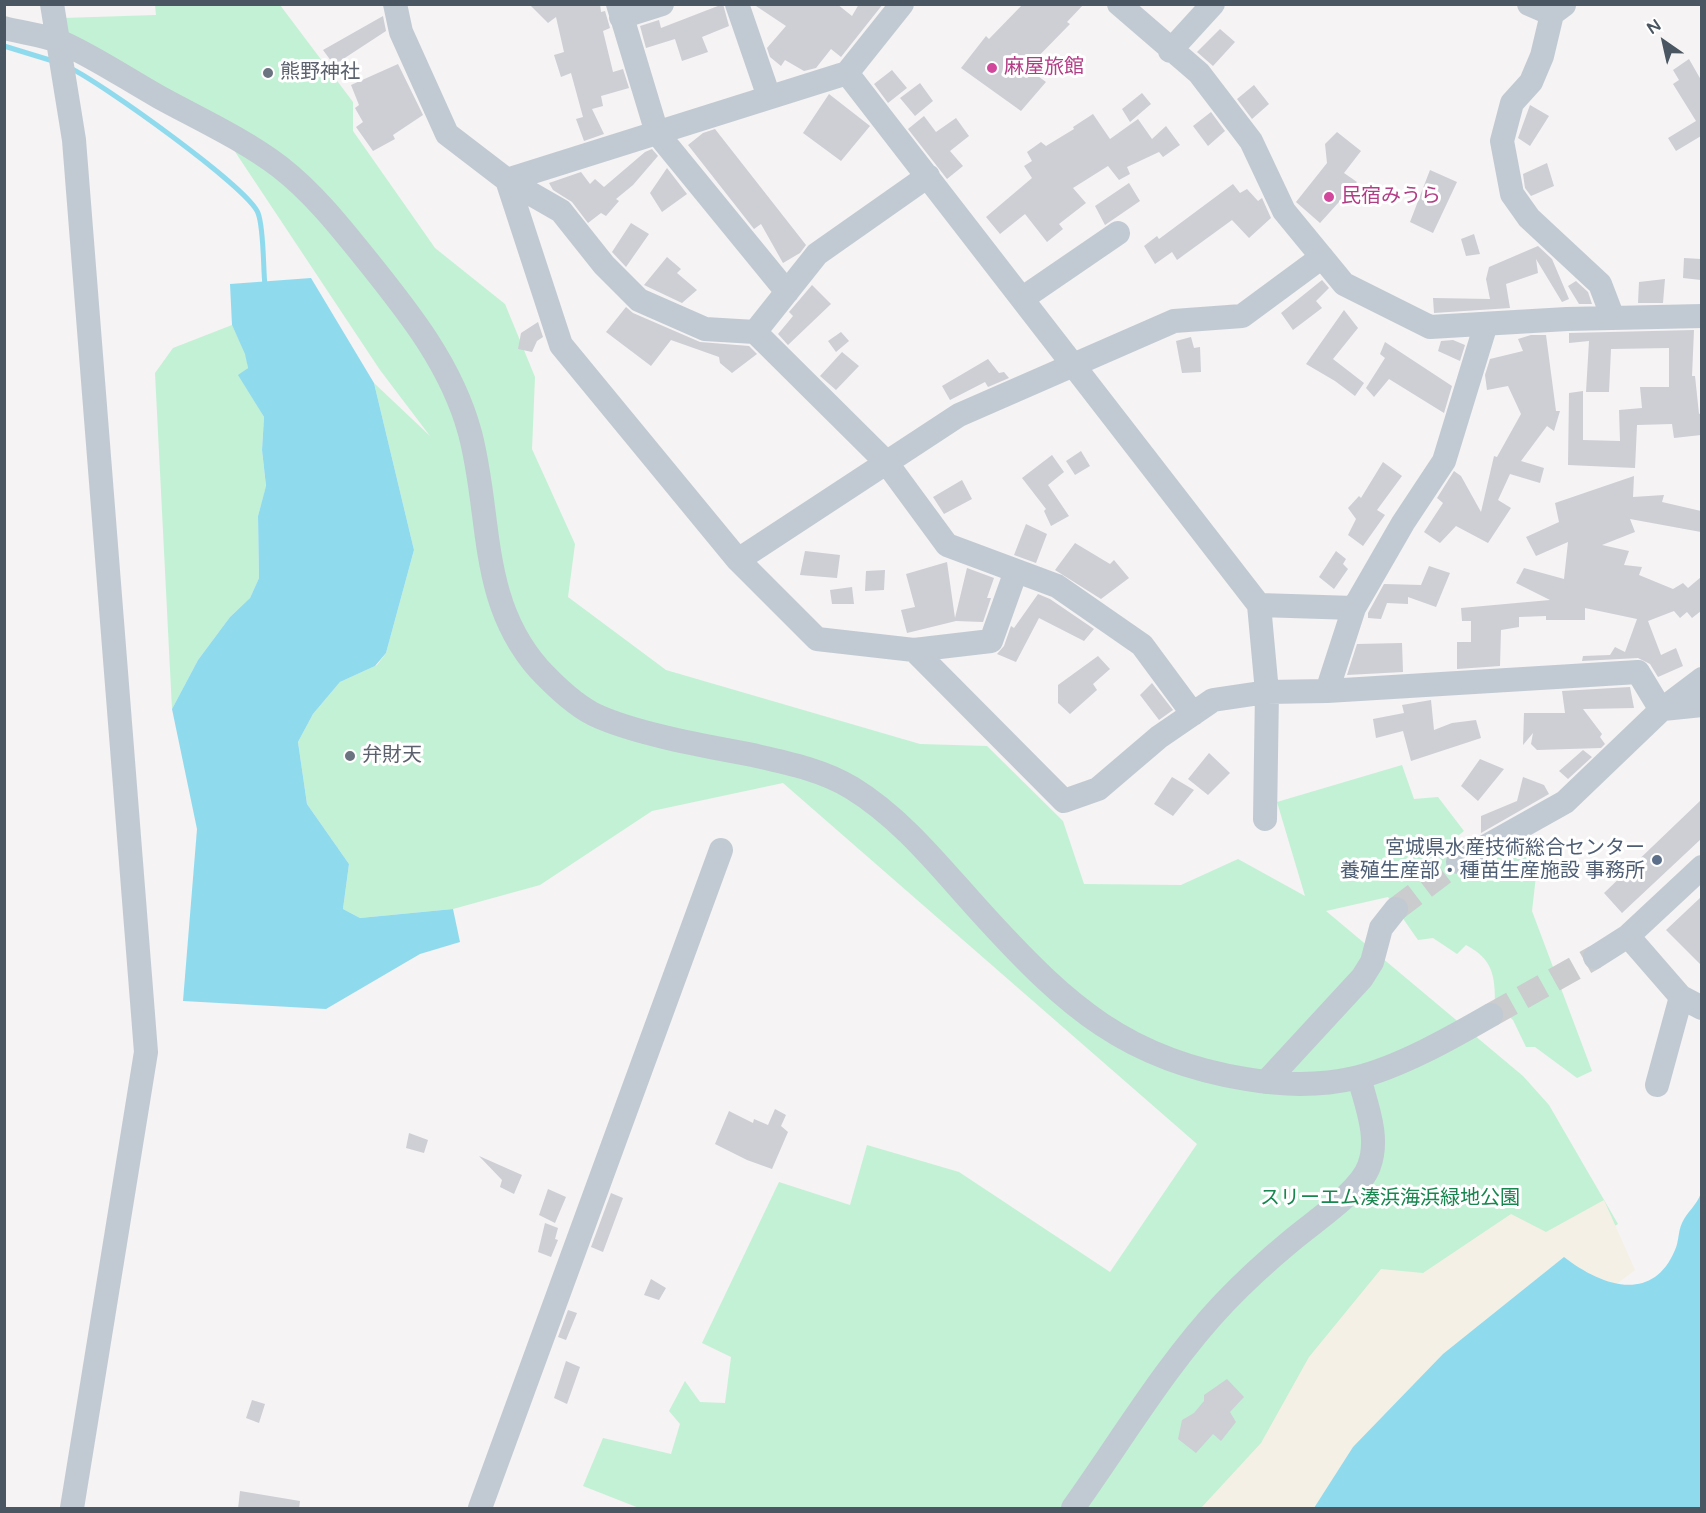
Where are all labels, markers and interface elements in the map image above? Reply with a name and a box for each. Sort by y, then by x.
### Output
north arrow [1634,12,1694,72]
text: N [1643,15,1665,39]
place label: 麻屋旅館 [1004,56,1084,80]
place label: 熊野神社 [280,61,360,85]
marker: 麻屋旅館 [985,61,999,75]
marker: 熊野神社 [261,66,275,80]
place label: 民宿みうら [1341,185,1441,209]
marker: 民宿みうら [1322,190,1336,204]
place label: 弁財天 [362,744,422,768]
marker: 弁財天 [343,749,357,763]
place label: 宮城県水産技術総合センター 養殖生産部・種苗生産施設 事務所 [1340,837,1645,884]
marker: 宮城県水産技術総合センター 養殖生産部・種苗生産施設 事務所 [1650,853,1664,867]
park label: スリーエム湊浜海浜緑地公園 [1260,1187,1520,1211]

